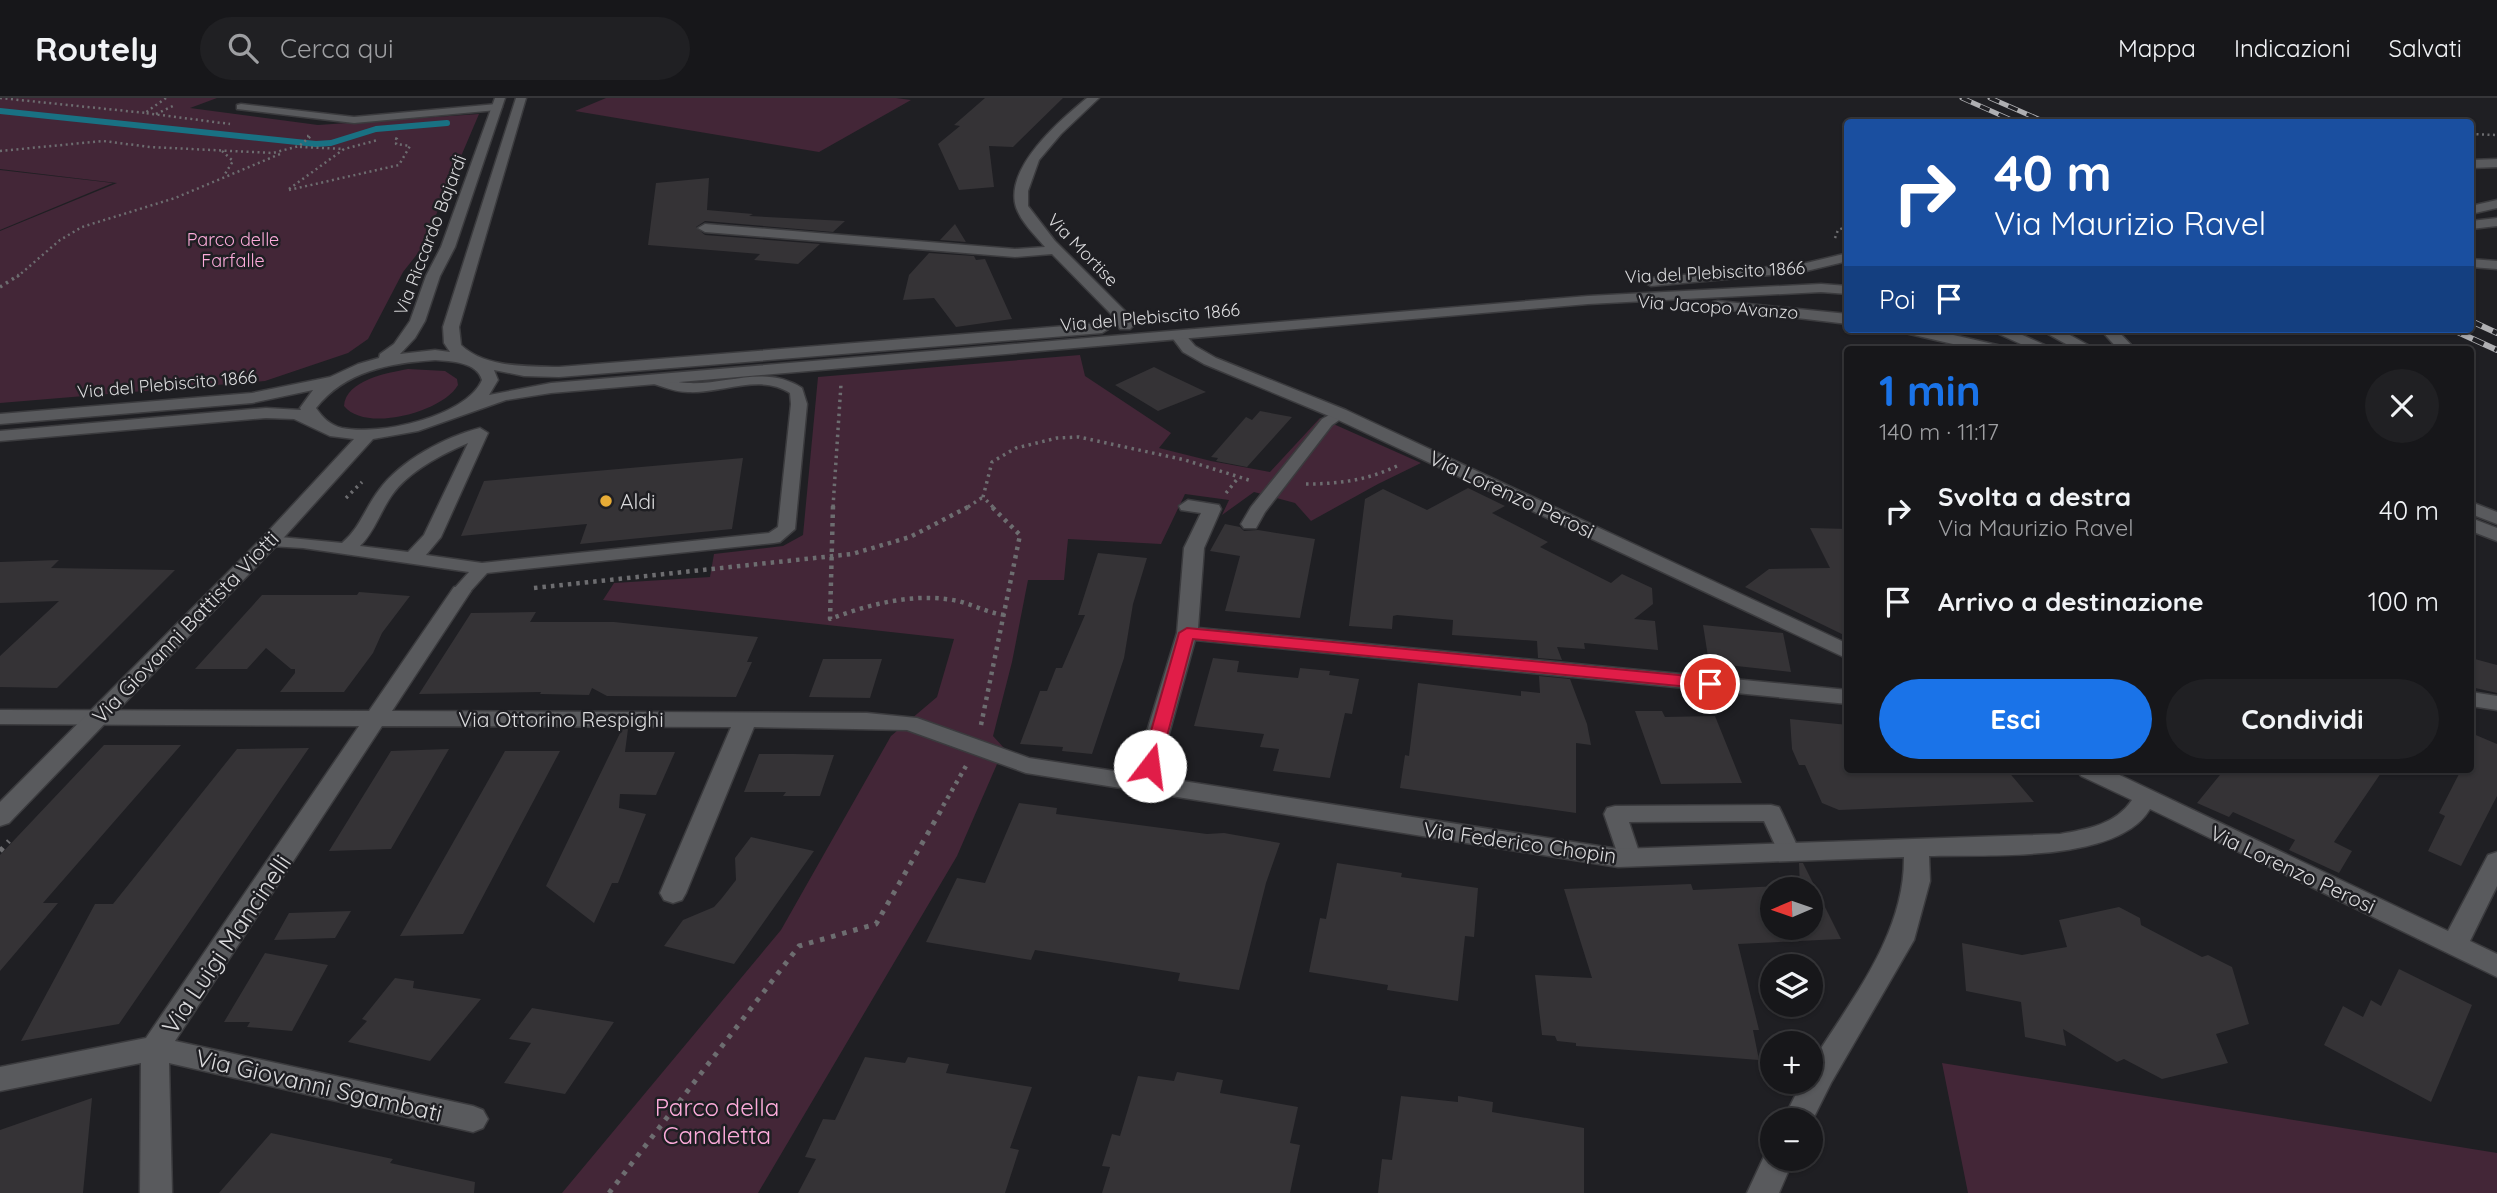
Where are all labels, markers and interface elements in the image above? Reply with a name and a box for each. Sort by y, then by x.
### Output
search box [200,17,690,80]
text: Routely [35,28,158,69]
icon: search [224,29,262,67]
text: Cerca qui [280,32,394,65]
text: Mappa [2118,33,2196,63]
text: Indicazioni [2234,33,2351,63]
text: Salvati [2389,33,2462,63]
text: 40 m [1994,142,2112,203]
icon: right [1879,147,1970,238]
street label: Via Riccardo Bajardi [389,152,471,318]
text: Via Maurizio Ravel [1994,203,2266,243]
street label: Via Mortise [1042,209,1124,291]
park label: Parco delle Farfalle [187,228,279,272]
street label: Via del Plebiscito 1866 [1624,256,1806,288]
icon: arrive [1930,280,1968,318]
text: Poi [1879,283,1916,316]
street label: Via Jacopo Avanzo [1637,290,1799,324]
street label: Via del Plebiscito 1866 [1059,298,1241,336]
text: 1 min [1879,364,1981,417]
street label: Via del Plebiscito 1866 [76,365,258,403]
button: close [2365,369,2439,443]
text: 140 m · 11:17 [1879,417,1999,446]
street label: Via Lorenzo Perosi [1425,444,1599,544]
text: Svolta a destra [1938,480,2131,513]
place label: Aldi [620,488,655,514]
icon: right [1879,492,1917,530]
marker: Aldi [598,493,614,509]
text: 40 m [2379,494,2439,527]
text: Via Maurizio Ravel [1938,513,2134,542]
street label: Via Giovanni Battista Viotti [86,525,284,729]
icon: arrive [1879,583,1917,621]
text: Arrivo a destinazione [1938,585,2204,618]
text: 100 m [2368,585,2439,618]
pin [1680,654,1740,714]
icon: arrive [1691,665,1729,703]
button: Esci [1879,679,2152,759]
button: Condividi [2166,679,2439,759]
street label: Via Ottorino Respighi [458,706,664,732]
position arrow [1113,729,1187,803]
street label: Via Federico Chopin [1422,816,1618,868]
street label: Via Lorenzo Perosi [2206,819,2380,919]
street label: Via Luigi Mancinelli [155,849,297,1039]
north arrow [1760,877,1824,940]
map controls [1760,877,1823,1171]
button: layers [1760,954,1823,1017]
button: + [1760,1031,1823,1094]
street label: Via Giovanni Sgambati [193,1042,445,1128]
park label: Parco della Canaletta [655,1092,779,1150]
button: − [1760,1108,1823,1171]

